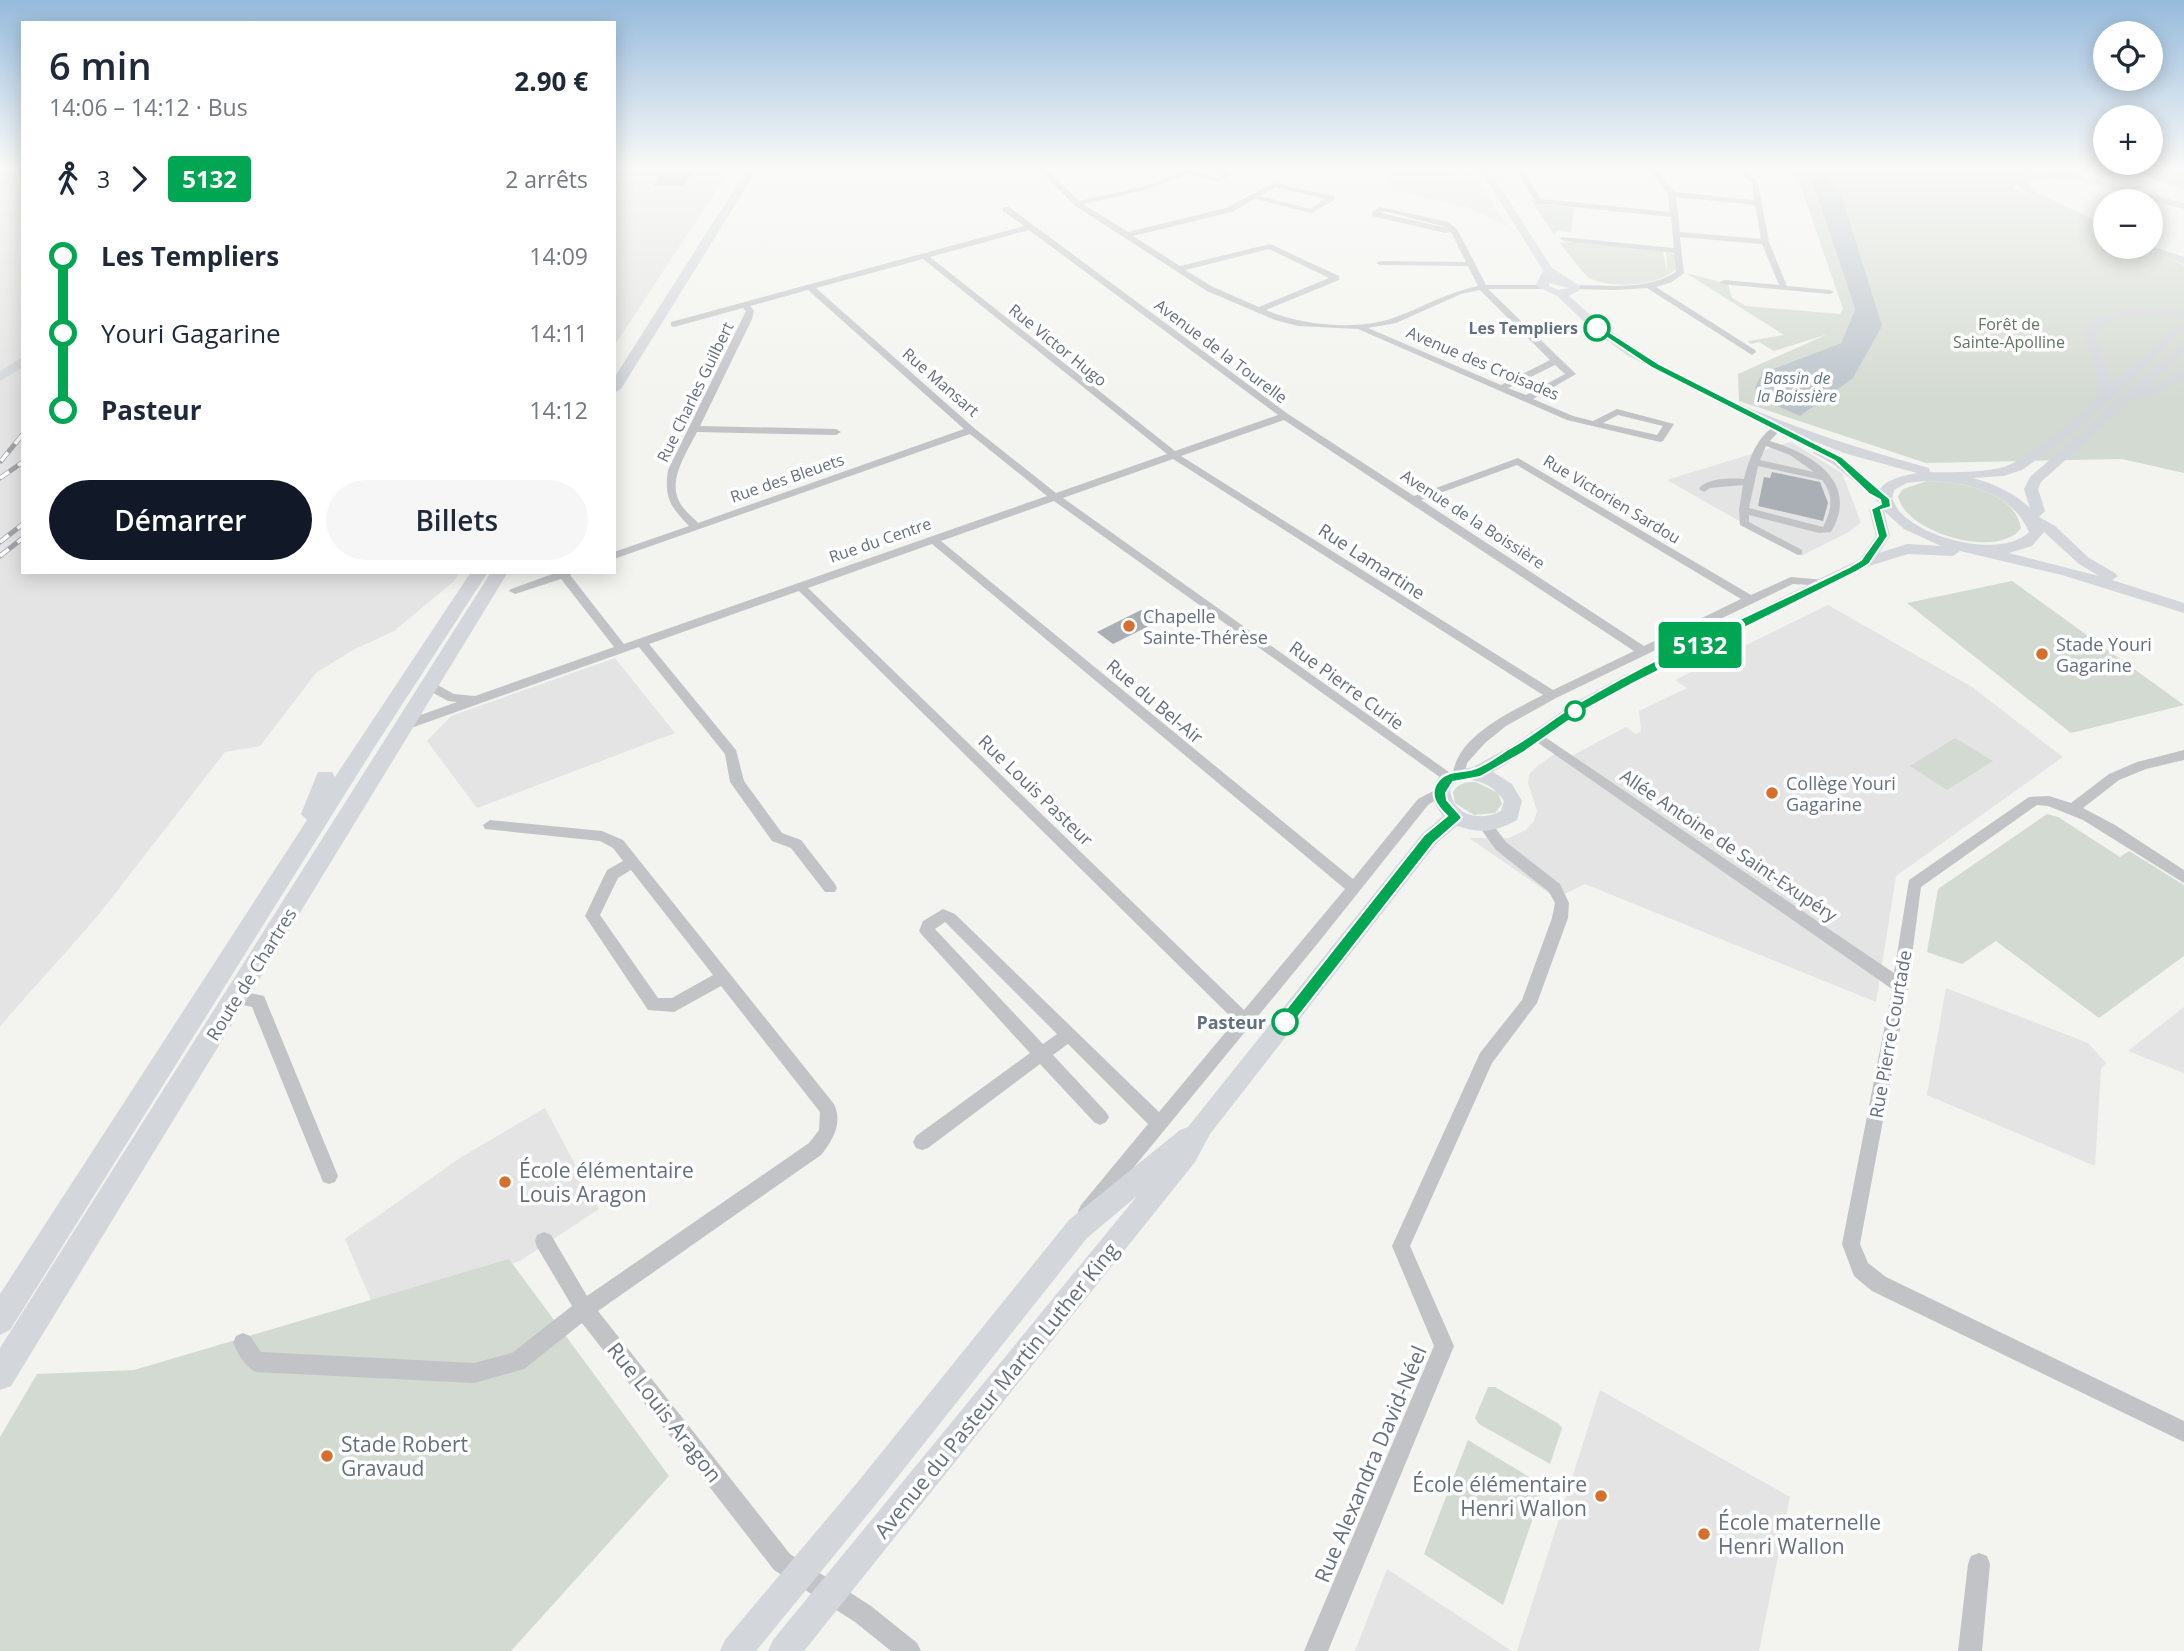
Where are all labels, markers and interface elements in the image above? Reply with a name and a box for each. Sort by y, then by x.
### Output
map controls [2093,21,2163,259]
button: locate [2093,21,2163,91]
text: 6 min [49,39,152,91]
text: 2.90 € [514,63,588,99]
text: 14:06 – 14:12 · Bus [49,91,248,123]
button: + [2093,105,2163,175]
icon: walk [49,160,87,198]
icon: forward [120,160,158,198]
text: 5132 [182,162,237,195]
text: 3 [97,163,110,195]
text: 2 arrêts [505,163,588,195]
button: − [2093,189,2163,259]
text: Les Templiers [101,238,279,274]
text: 14:09 [529,240,588,272]
street label: Avenue de la Tourelle [1150,294,1292,408]
street label: Rue Victor Hugo [1004,299,1112,391]
park label: Forêt de Sainte-Apolline [1953,313,2065,353]
text: Youri Gagarine [101,315,281,351]
marker: Les Templiers [1584,315,1610,341]
text: 14:11 [529,317,588,349]
place label: Les Templiers [1468,317,1578,339]
street label: Rue Charles Guilbert [651,318,739,466]
street label: Avenue des Croisades [1403,321,1563,405]
street label: Rue Mansart [898,343,984,422]
water label: Bassin de la Boissière [1757,367,1837,407]
text: Pasteur [101,392,202,428]
text: 14:12 [529,394,588,426]
street label: Rue des Bleuets [727,448,847,508]
street label: Rue Victorien Sardou [1539,449,1685,549]
street label: Avenue de la Boissière [1397,464,1549,574]
button: Démarrer [49,480,312,560]
button: Billets [326,480,588,560]
street label: Rue du Centre [826,512,934,568]
street label: Rue Lamartine [1314,518,1430,604]
place label: Chapelle Sainte-Thérèse [1143,604,1268,649]
marker: Chapelle Sainte-Thérèse [1121,618,1137,634]
line badge: 5132 [1651,622,1749,668]
text: 5132 [1673,628,1727,661]
place label: Stade Youri Gagarine [2056,632,2152,677]
street label: Rue Pierre Curie [1285,635,1409,735]
marker: Stade Youri Gagarine [2034,646,2050,662]
street label: Rue du Bel-Air [1102,654,1209,749]
unlabelled marker [1565,701,1585,721]
street label: Rue Louis Pasteur [974,729,1099,851]
street label: Allée Antoine de Saint-Exupéry [1616,763,1843,927]
place label: Collège Youri Gagarine [1786,771,1896,816]
marker: Collège Youri Gagarine [1764,785,1780,801]
street label: Route de Chartres [201,903,301,1045]
street label: Rue Pierre Courtade [1863,948,1917,1120]
marker: Pasteur [1272,1009,1298,1035]
place label: Pasteur [1196,1010,1266,1034]
place label: École élémentaire Louis Aragon [519,1156,694,1208]
marker: École élémentaire Louis Aragon [497,1174,513,1190]
street label: Avenue du Pasteur Martin Luther King [868,1236,1124,1544]
street label: Rue Louis Aragon [601,1336,729,1488]
street label: Rue Alexandra David-Néel [1307,1341,1433,1587]
place label: Stade Robert Gravaud [341,1430,468,1482]
marker: Stade Robert Gravaud [319,1448,335,1464]
place label: École élémentaire Henri Wallon [1412,1470,1587,1522]
marker: École élémentaire Henri Wallon [1593,1488,1609,1504]
place label: École maternelle Henri Wallon [1718,1508,1881,1560]
marker: École maternelle Henri Wallon [1696,1526,1712,1542]

